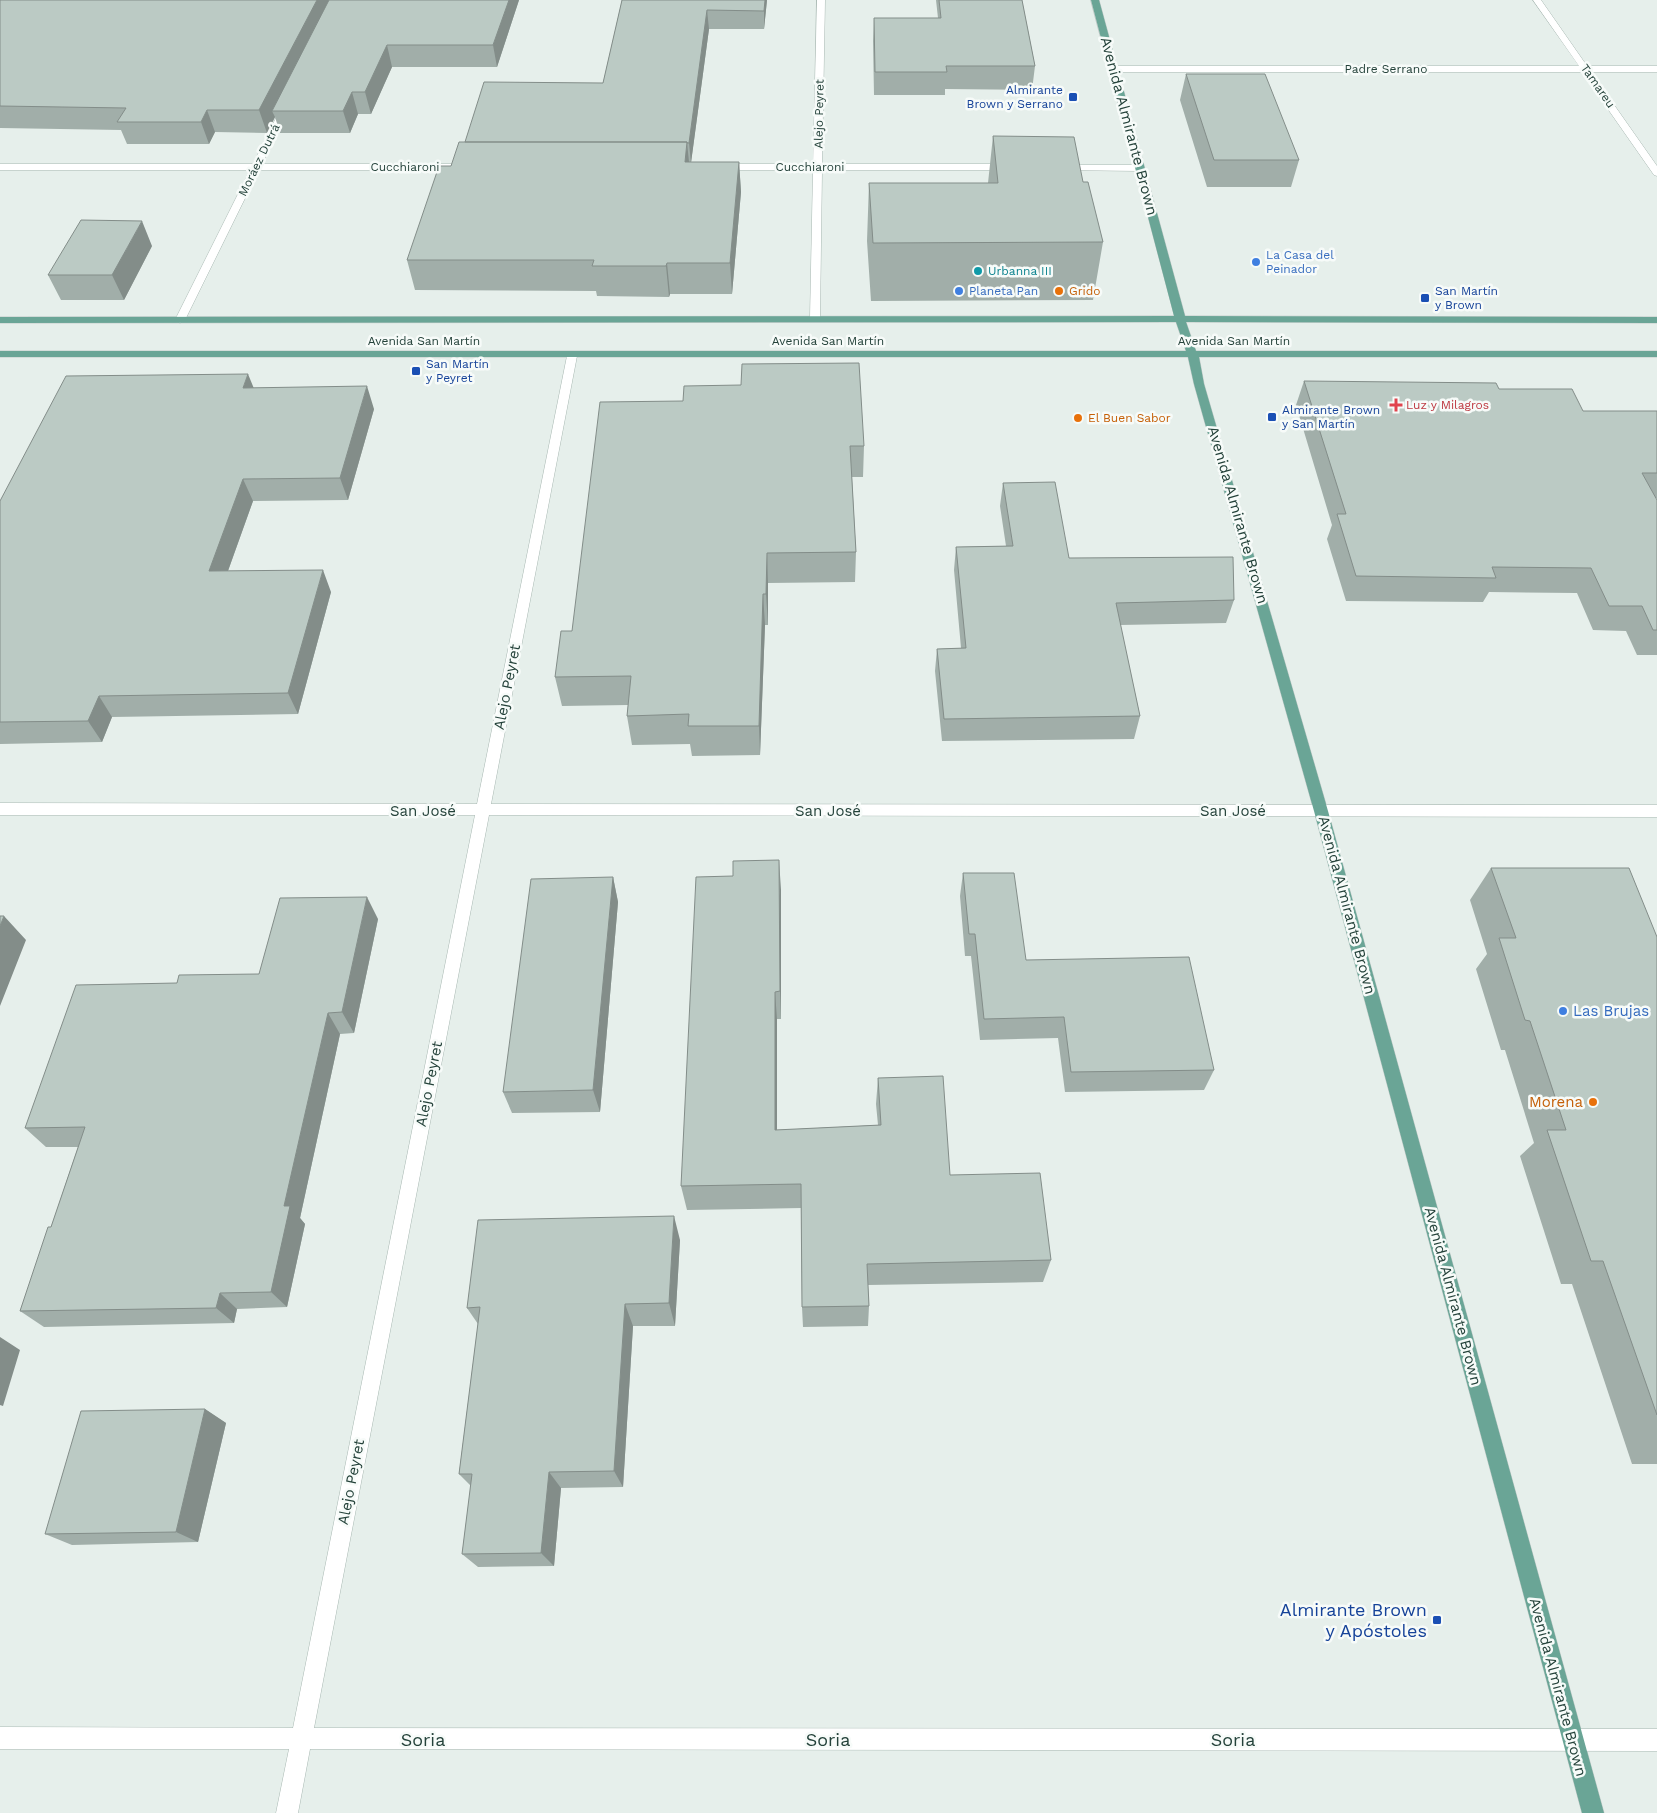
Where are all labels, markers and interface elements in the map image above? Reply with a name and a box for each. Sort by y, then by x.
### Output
street label: Avenida Almirante Brown [1097,35,1161,217]
street label: Tamareu [1578,61,1618,111]
street label: Padre Serrano [1344,62,1428,76]
street label: Alejo Peyret [811,79,827,149]
place label: Almirante Brown y Serrano [967,83,1063,111]
marker: Almirante Brown y Serrano [1067,91,1079,103]
street label: Moráez Dutrá [235,121,283,199]
street label: Cucchiaroni [370,160,440,174]
street label: Cucchiaroni [775,160,845,174]
place label: La Casa del Peinador [1266,248,1334,276]
marker: La Casa del Peinador [1250,256,1262,268]
place label: Urbanna III [988,264,1052,278]
marker: Urbanna III [972,265,984,277]
place label: Planeta Pan [969,284,1038,298]
place label: Grido [1069,284,1101,298]
place label: San Martín y Brown [1435,284,1498,312]
marker: Planeta Pan [953,285,965,297]
marker: Grido [1053,285,1065,297]
marker: San Martín y Brown [1419,292,1431,304]
street label: Avenida San Martín [368,334,480,348]
street label: Avenida San Martín [772,334,884,348]
street label: Avenida San Martín [1178,334,1290,348]
place label: San Martín y Peyret [426,357,489,385]
marker: San Martín y Peyret [410,365,422,377]
place label: Luz y Milagros [1406,398,1489,412]
marker: Luz y Milagros [1390,399,1402,411]
place label: Almirante Brown y San Martín [1282,403,1380,431]
place label: El Buen Sabor [1088,411,1171,425]
marker: Almirante Brown y San Martín [1266,411,1278,423]
marker: El Buen Sabor [1072,412,1084,424]
street label: Avenida Almirante Brown [1204,424,1272,606]
street label: Alejo Peyret [490,642,524,731]
street label: San José [390,802,456,820]
street label: San José [795,802,861,820]
street label: San José [1200,802,1266,820]
street label: Avenida Almirante Brown [1315,814,1379,996]
place label: Las Brujas [1573,1002,1649,1020]
marker: Las Brujas [1557,1005,1569,1017]
street label: Alejo Peyret [412,1039,446,1128]
place label: Morena [1529,1093,1583,1111]
marker: Morena [1587,1096,1599,1108]
street label: Avenida Almirante Brown [1421,1205,1485,1387]
street label: Alejo Peyret [334,1437,368,1526]
street label: Avenida Almirante Brown [1526,1596,1590,1778]
place label: Almirante Brown y Apóstoles [1280,1599,1427,1641]
marker: Almirante Brown y Apóstoles [1431,1614,1443,1626]
street label: Soria [401,1729,445,1750]
street label: Soria [806,1729,850,1750]
street label: Soria [1211,1729,1255,1750]

